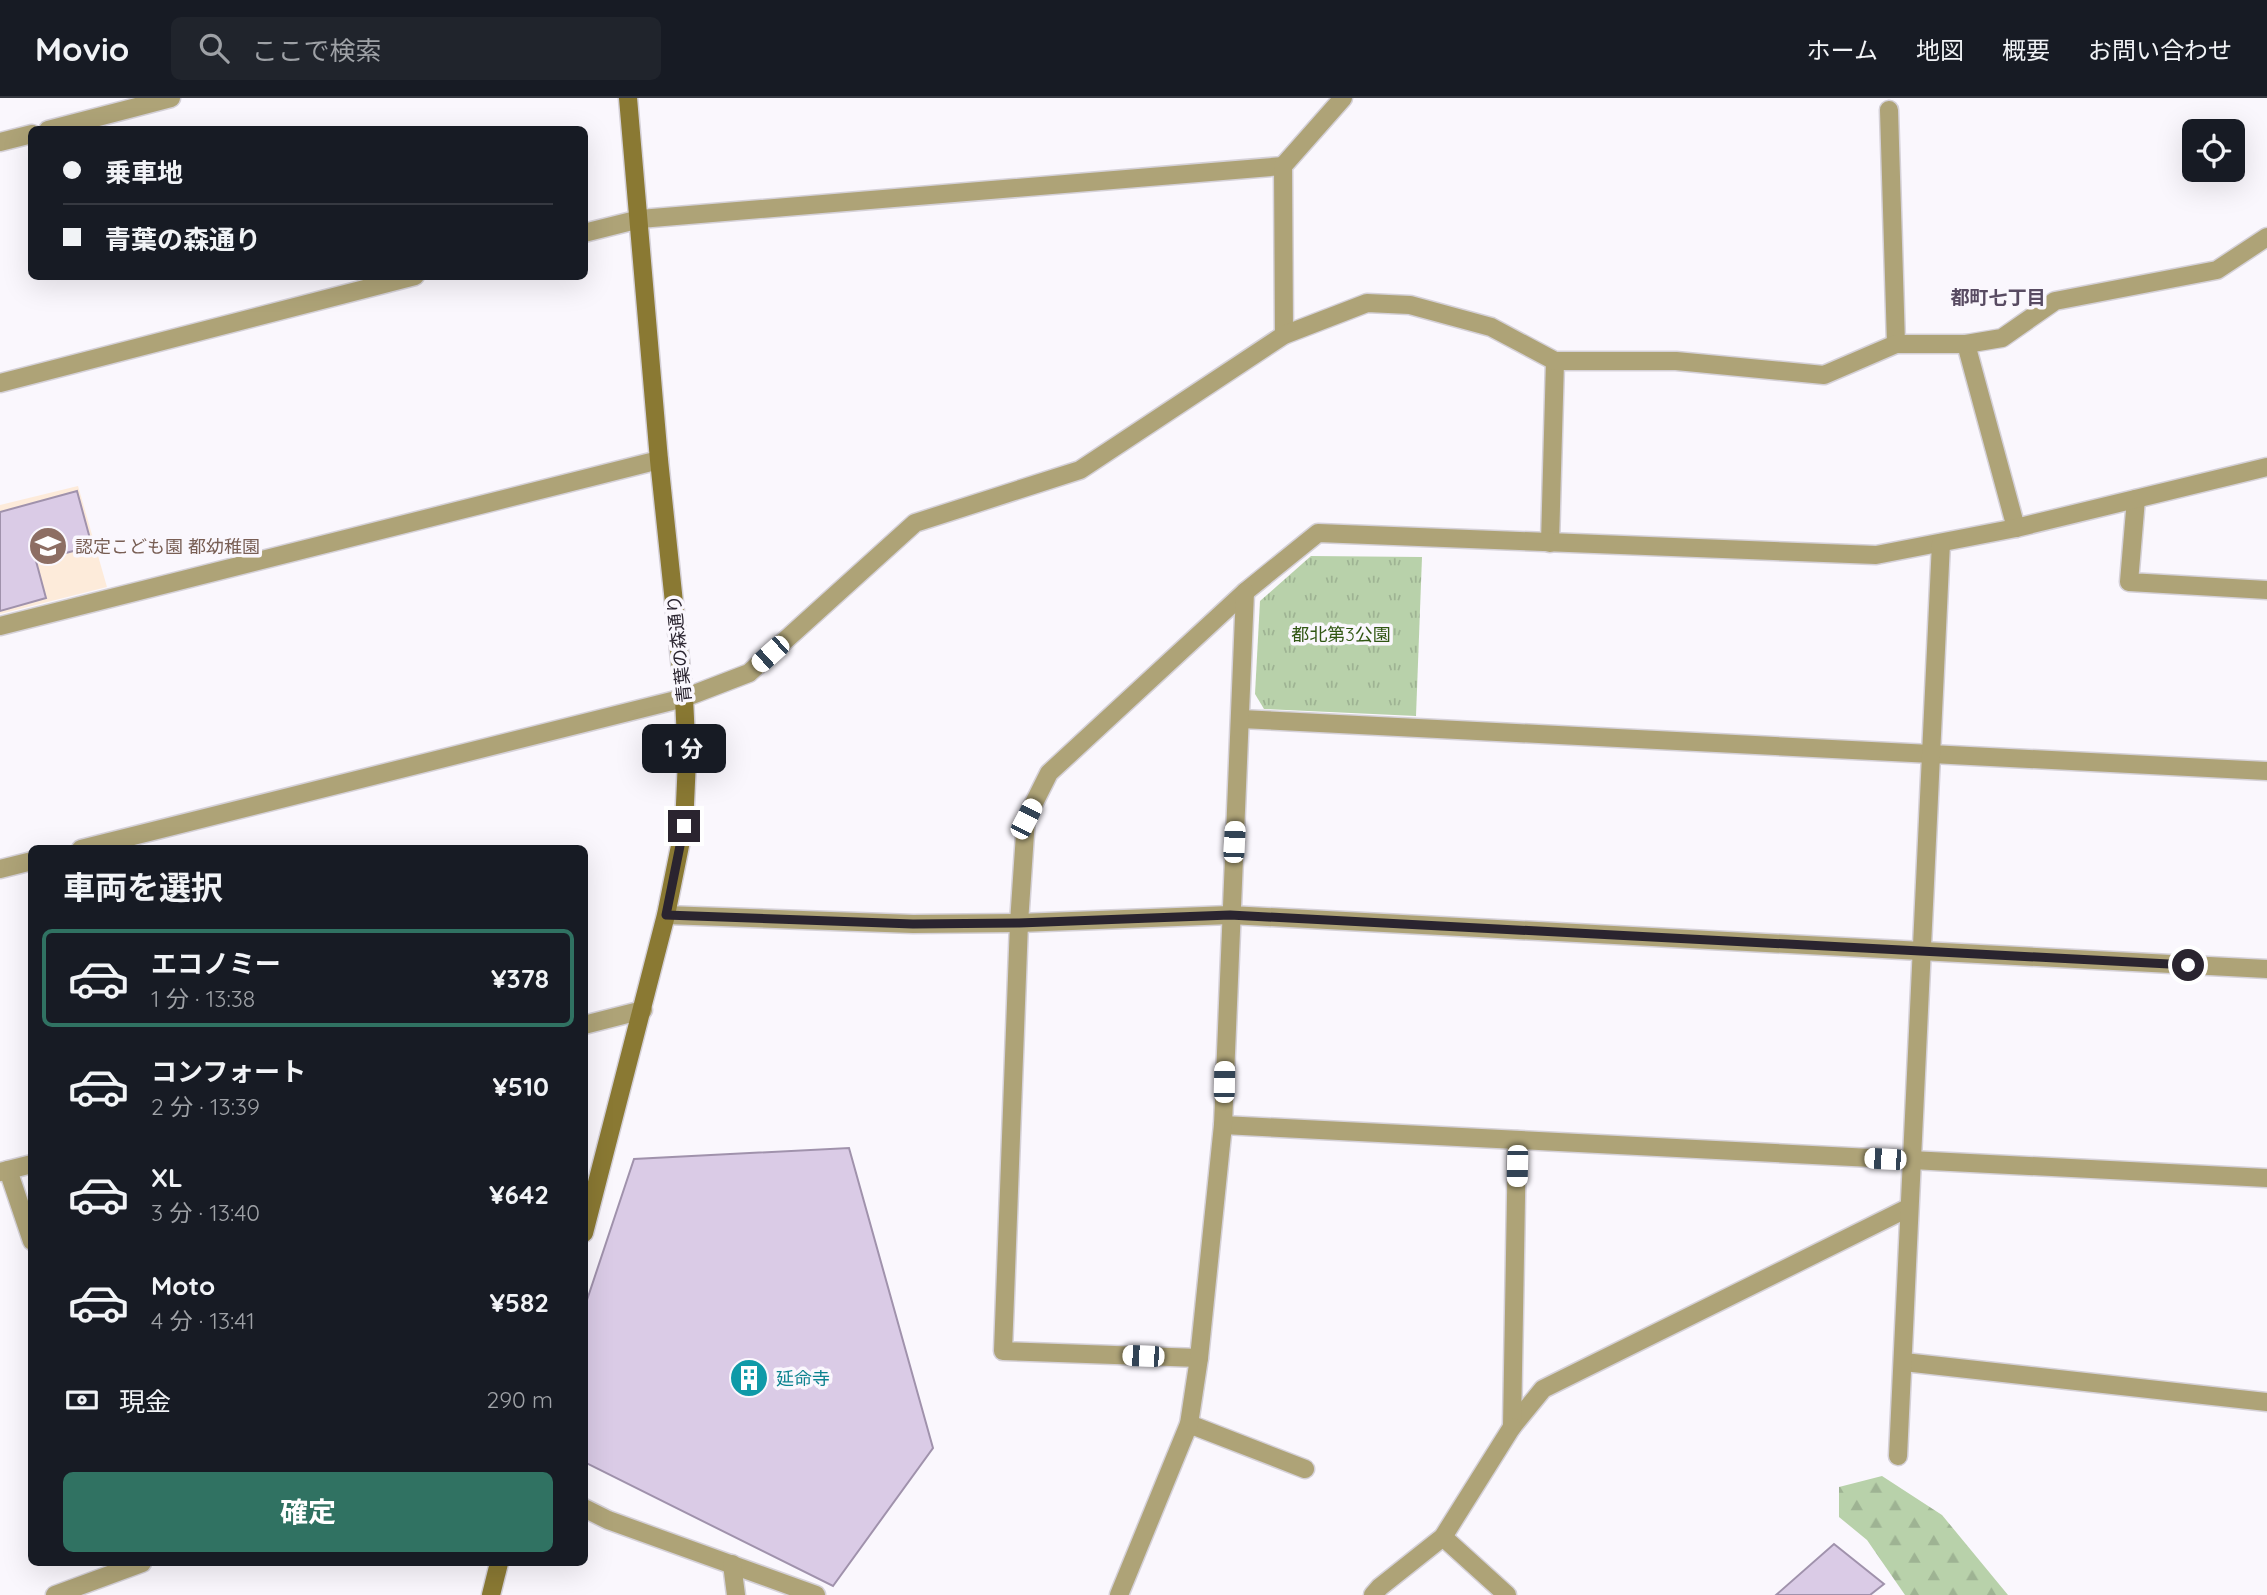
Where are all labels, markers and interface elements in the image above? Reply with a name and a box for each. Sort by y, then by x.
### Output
search box [171,17,661,80]
text: Movio [35,28,129,69]
icon: search [195,29,233,67]
text: ここで検索 [251,34,381,67]
text: ホーム [1807,35,1878,65]
text: 地図 [1916,35,1964,65]
text: 概要 [2002,35,2050,65]
text: お問い合わせ [2088,35,2232,65]
map controls [2182,119,2245,182]
button: locate [2182,119,2245,182]
text: 乗車地 [105,156,183,189]
text: 青葉の森通り [105,223,261,256]
district label: 都町七丁目 [1950,285,2046,309]
school or university icon: 認定こども園 都幼稚園 [27,525,69,567]
place label: 認定こども園 都幼稚園 [75,535,260,558]
street label: 青葉の森通り [662,594,696,704]
park label: 都北第3公園 [1291,623,1391,646]
car [748,632,793,676]
callout: 1 分 [642,724,726,774]
text: 1 分 [665,734,703,763]
car [1008,796,1045,842]
route end [668,810,700,842]
car [1223,820,1246,864]
text: 車両を選択 [63,867,223,907]
icon: car [67,947,130,1010]
text: エコノミー [151,947,281,980]
route start [2172,949,2204,981]
text: ¥378 [491,962,549,995]
text: 1 分 · 13:38 [151,984,255,1013]
icon: car [67,1055,130,1118]
text: コンフォート [151,1055,306,1088]
car [1214,1061,1235,1103]
text: ¥510 [492,1070,549,1103]
text: 2 分 · 13:39 [151,1092,260,1121]
car [1507,1145,1528,1187]
car [1864,1147,1907,1171]
text: XL [151,1161,183,1194]
icon: car [67,1163,130,1226]
text: ¥642 [489,1178,549,1211]
text: 3 分 · 13:40 [151,1198,260,1227]
text: Moto [151,1269,215,1302]
icon: car [67,1271,130,1334]
text: ¥582 [489,1286,549,1319]
text: 4 分 · 13:41 [151,1306,255,1335]
car [1122,1345,1165,1367]
building icon: 延命寺 [728,1357,770,1399]
place label: 延命寺 [776,1367,830,1390]
icon: cash [63,1381,101,1419]
text: 現金 [119,1385,171,1418]
text: 290 m [486,1385,553,1414]
button: 確定 [63,1472,553,1552]

